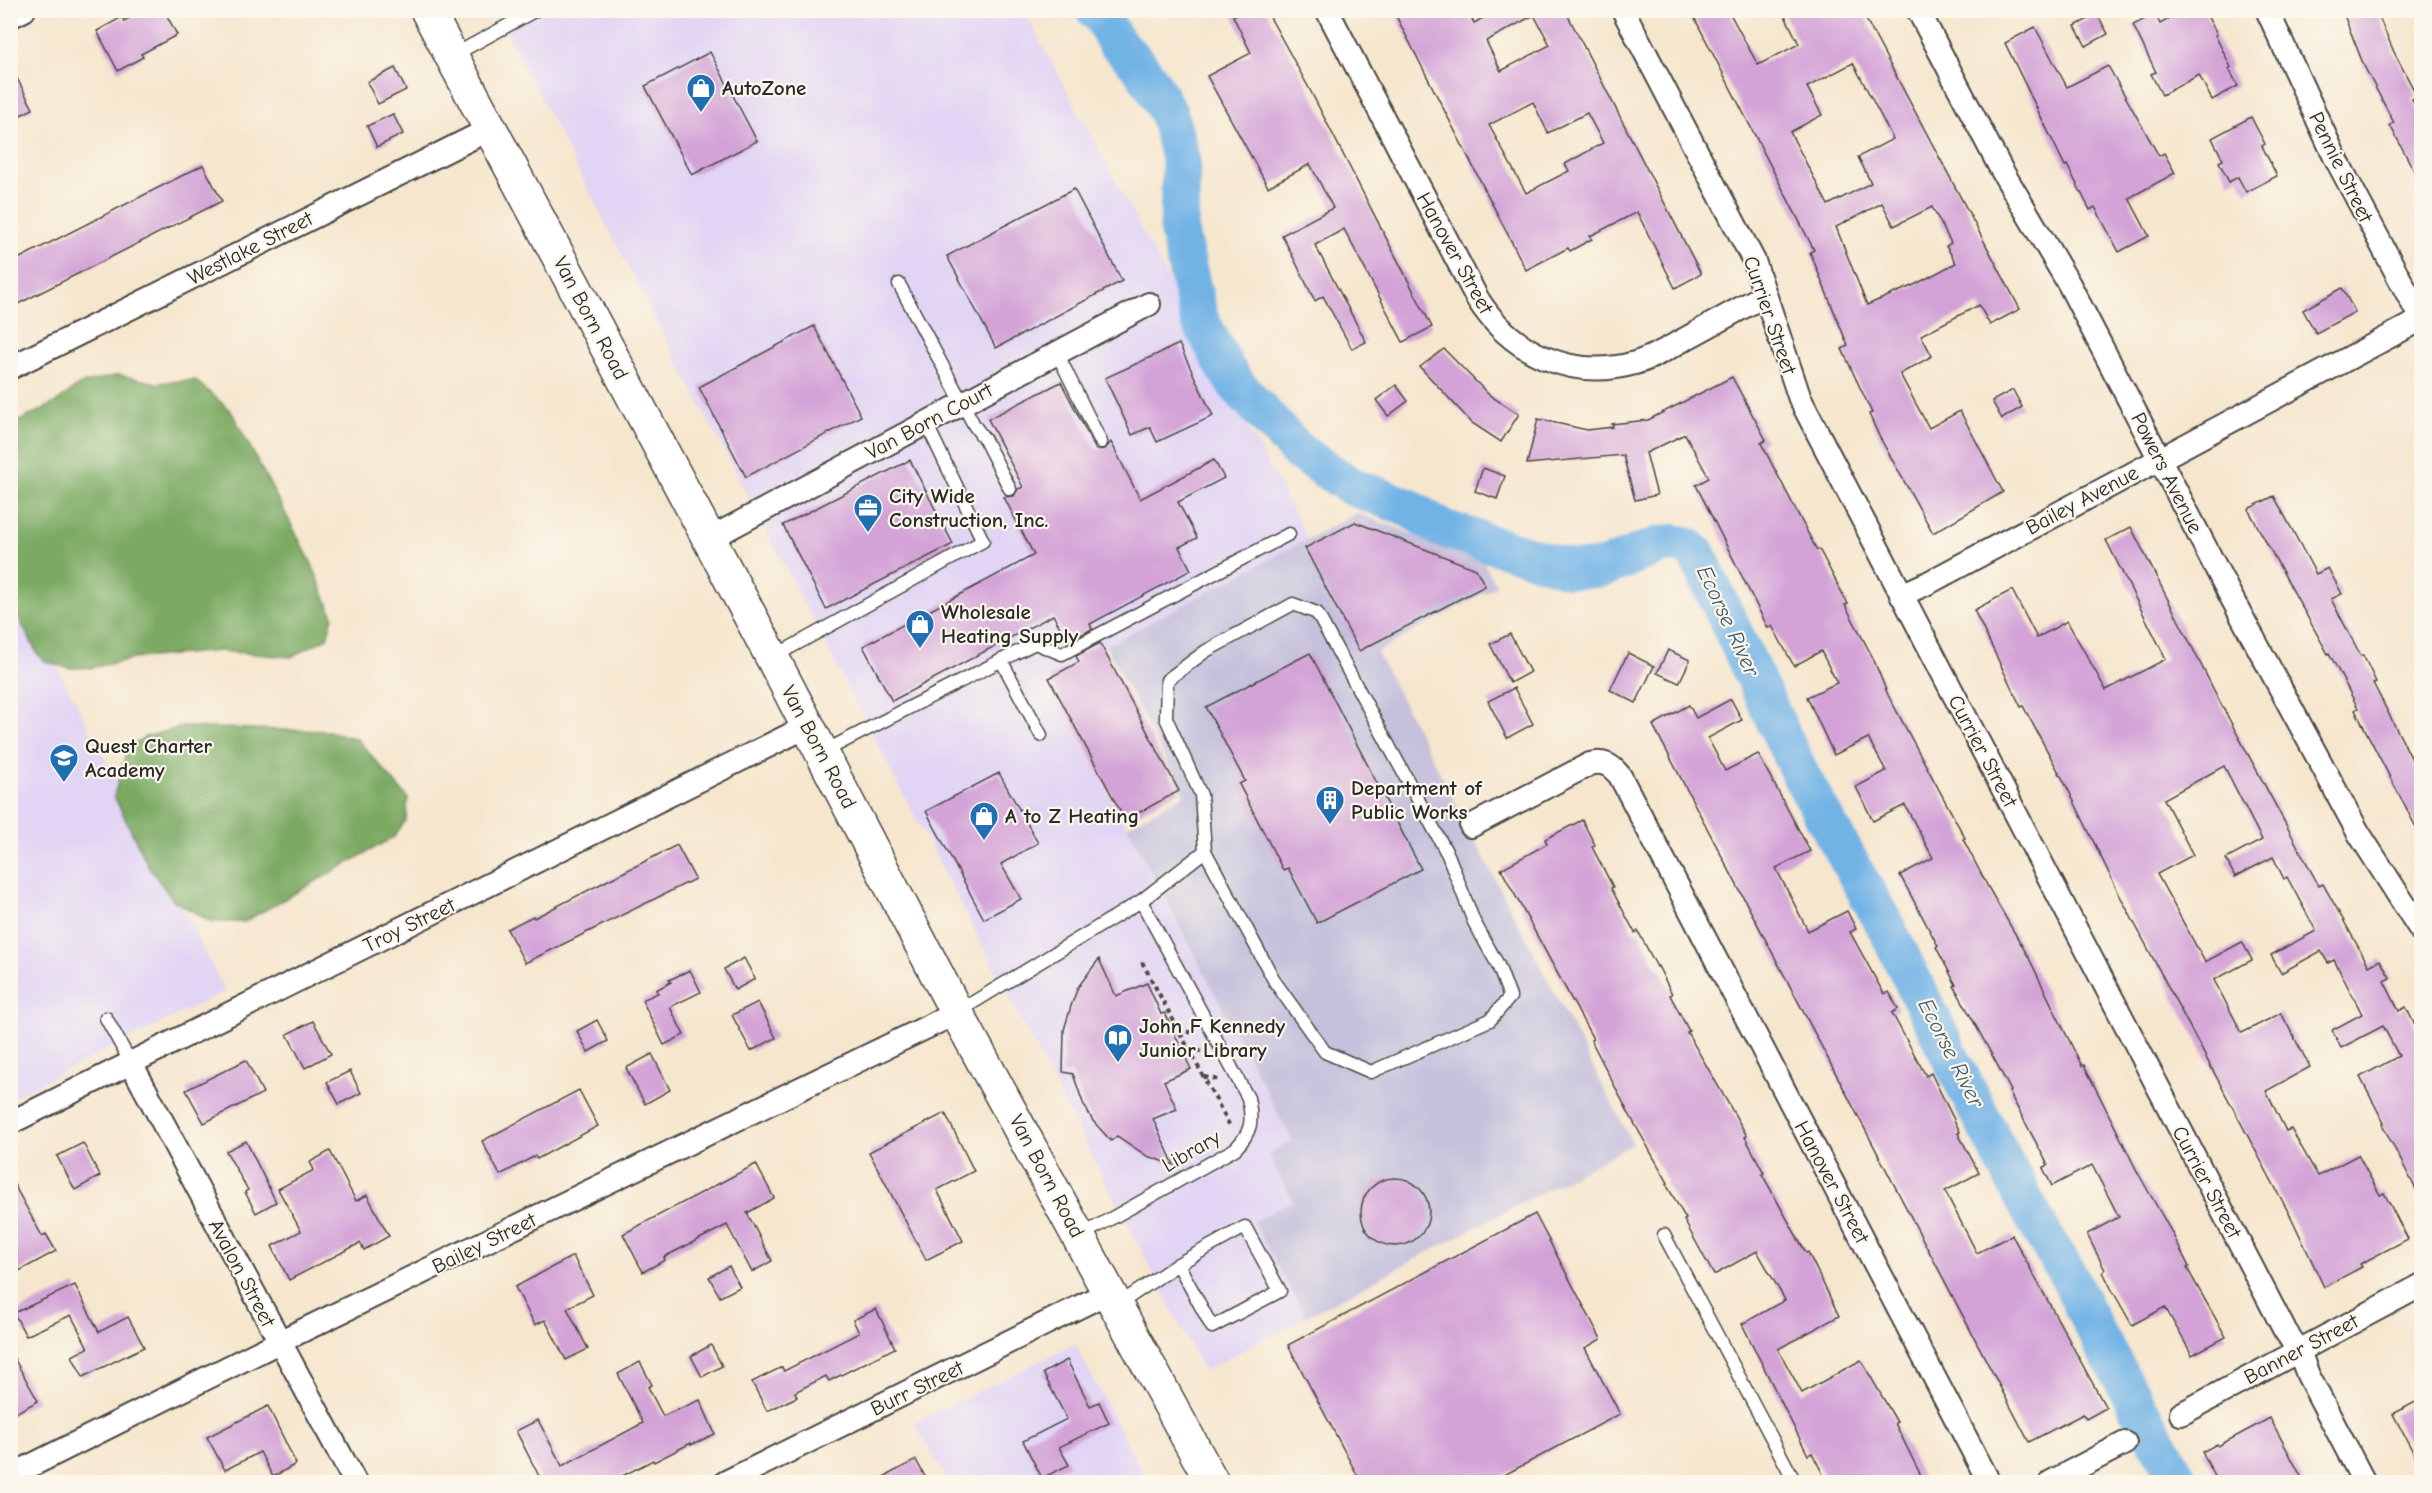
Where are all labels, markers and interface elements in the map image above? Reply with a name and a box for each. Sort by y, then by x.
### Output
shop icon: AutoZone [685,72,717,114]
place label: AutoZone [722,76,806,100]
street label: Pennie Street [2304,108,2378,227]
street label: Hanover Street [1412,188,1499,319]
street label: Westlake Street [183,206,318,290]
street label: Van Born Road [548,252,634,384]
street label: Currier Street [1739,253,1802,378]
street label: Van Born Court [862,377,997,464]
street label: Powers Avenue [2126,408,2208,538]
street label: Bailey Avenue [2022,460,2142,540]
place label: City Wide Construction, Inc. [889,484,1048,532]
office icon: City Wide Construction, Inc. [852,492,884,534]
water label: Ecorse River [1691,562,1765,682]
place label: Wholesale Heating Supply [941,600,1079,648]
shop icon: Wholesale Heating Supply [904,608,936,650]
street label: Van Born Road [776,681,862,813]
street label: Currier Street [1943,691,2023,812]
place label: Quest Charter Academy [85,734,213,782]
school or university icon: Quest Charter Academy [48,742,80,784]
place label: Department of Public Works [1351,776,1483,824]
building icon: Department of Public Works [1314,784,1346,826]
shop icon: A to Z Heating [968,800,1000,842]
place label: A to Z Heating [1005,804,1139,828]
street label: Troy Street [359,892,460,957]
water label: Ecorse River [1912,994,1990,1113]
place label: John F Kennedy Junior Library [1139,1014,1286,1062]
library icon: John F Kennedy Junior Library [1102,1022,1134,1064]
street label: Van Born Road [1004,1110,1090,1242]
street label: Hanover Street [1790,1117,1875,1248]
street label: Currier Street [2167,1122,2247,1243]
street label: Library [1158,1125,1225,1177]
street label: Bailey Street [428,1207,541,1278]
street label: Avalon Street [204,1215,281,1332]
street label: Banner Street [2240,1308,2363,1389]
street label: Burr Street [867,1355,968,1421]

